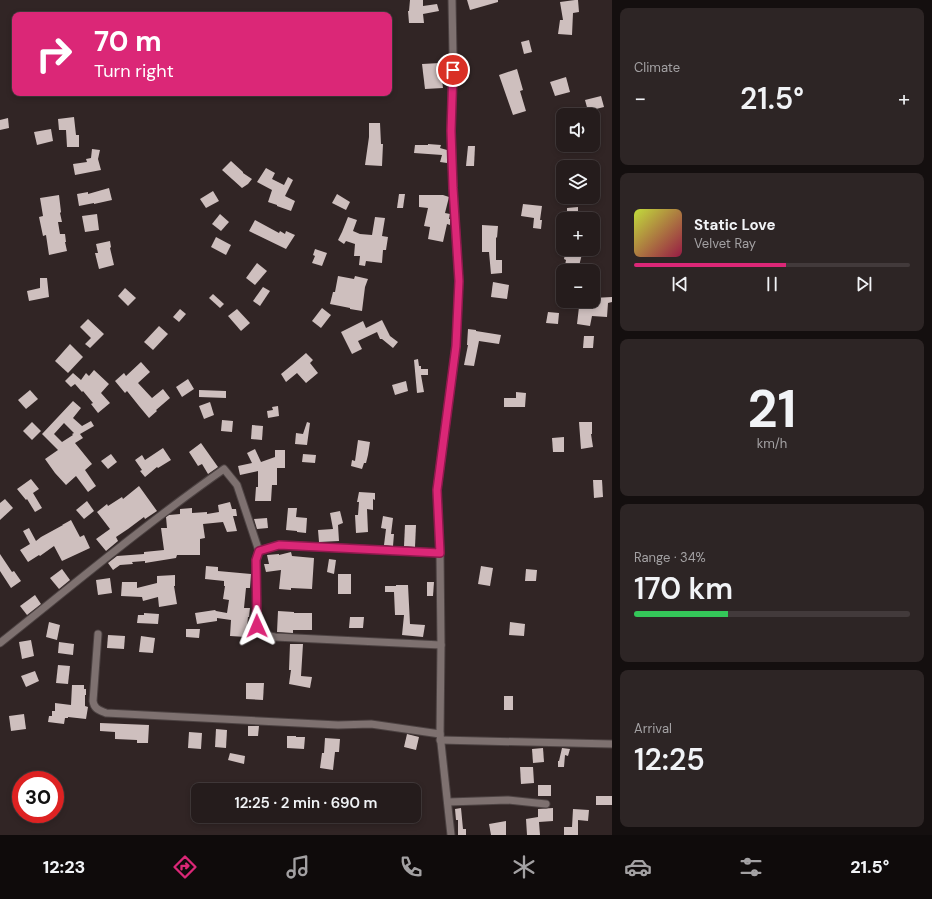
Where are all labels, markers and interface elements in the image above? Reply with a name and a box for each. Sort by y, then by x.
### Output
text: 70 m [94,23,162,60]
icon: right [28,28,80,80]
pin [436,53,470,87]
text: Turn right [94,59,174,83]
icon: arrive [442,59,464,81]
text: Climate [634,59,680,76]
text: 21.5° [740,79,804,118]
text: − [634,84,646,113]
text: + [898,84,910,113]
map controls [556,108,600,308]
button: sound [556,108,600,152]
button: layers [556,160,600,204]
button: + [556,212,600,256]
text: Static Love [694,215,775,235]
text: Velvet Ray [694,235,756,252]
button: − [556,264,600,308]
icon: previous [669,273,691,295]
icon: pause [761,273,783,295]
icon: next [853,273,875,295]
text: 21 [748,375,796,443]
text: km/h [757,435,787,452]
text: Range · 34% [634,549,706,566]
text: 170 km [634,569,733,608]
position arrow [236,605,278,647]
text: Arrival [634,720,672,737]
text: 12:25 [634,740,705,779]
speed limit sign: 30 [12,771,64,823]
text: 12:25 · 2 min · 690 m [234,793,378,813]
icon: directions [171,853,199,881]
icon: music [284,853,312,881]
icon: phone [397,853,425,881]
icon: climate [510,853,538,881]
icon: car [624,853,652,881]
icon: filters [737,853,765,881]
text: 12:23 [43,855,85,879]
text: 21.5° [850,855,889,879]

